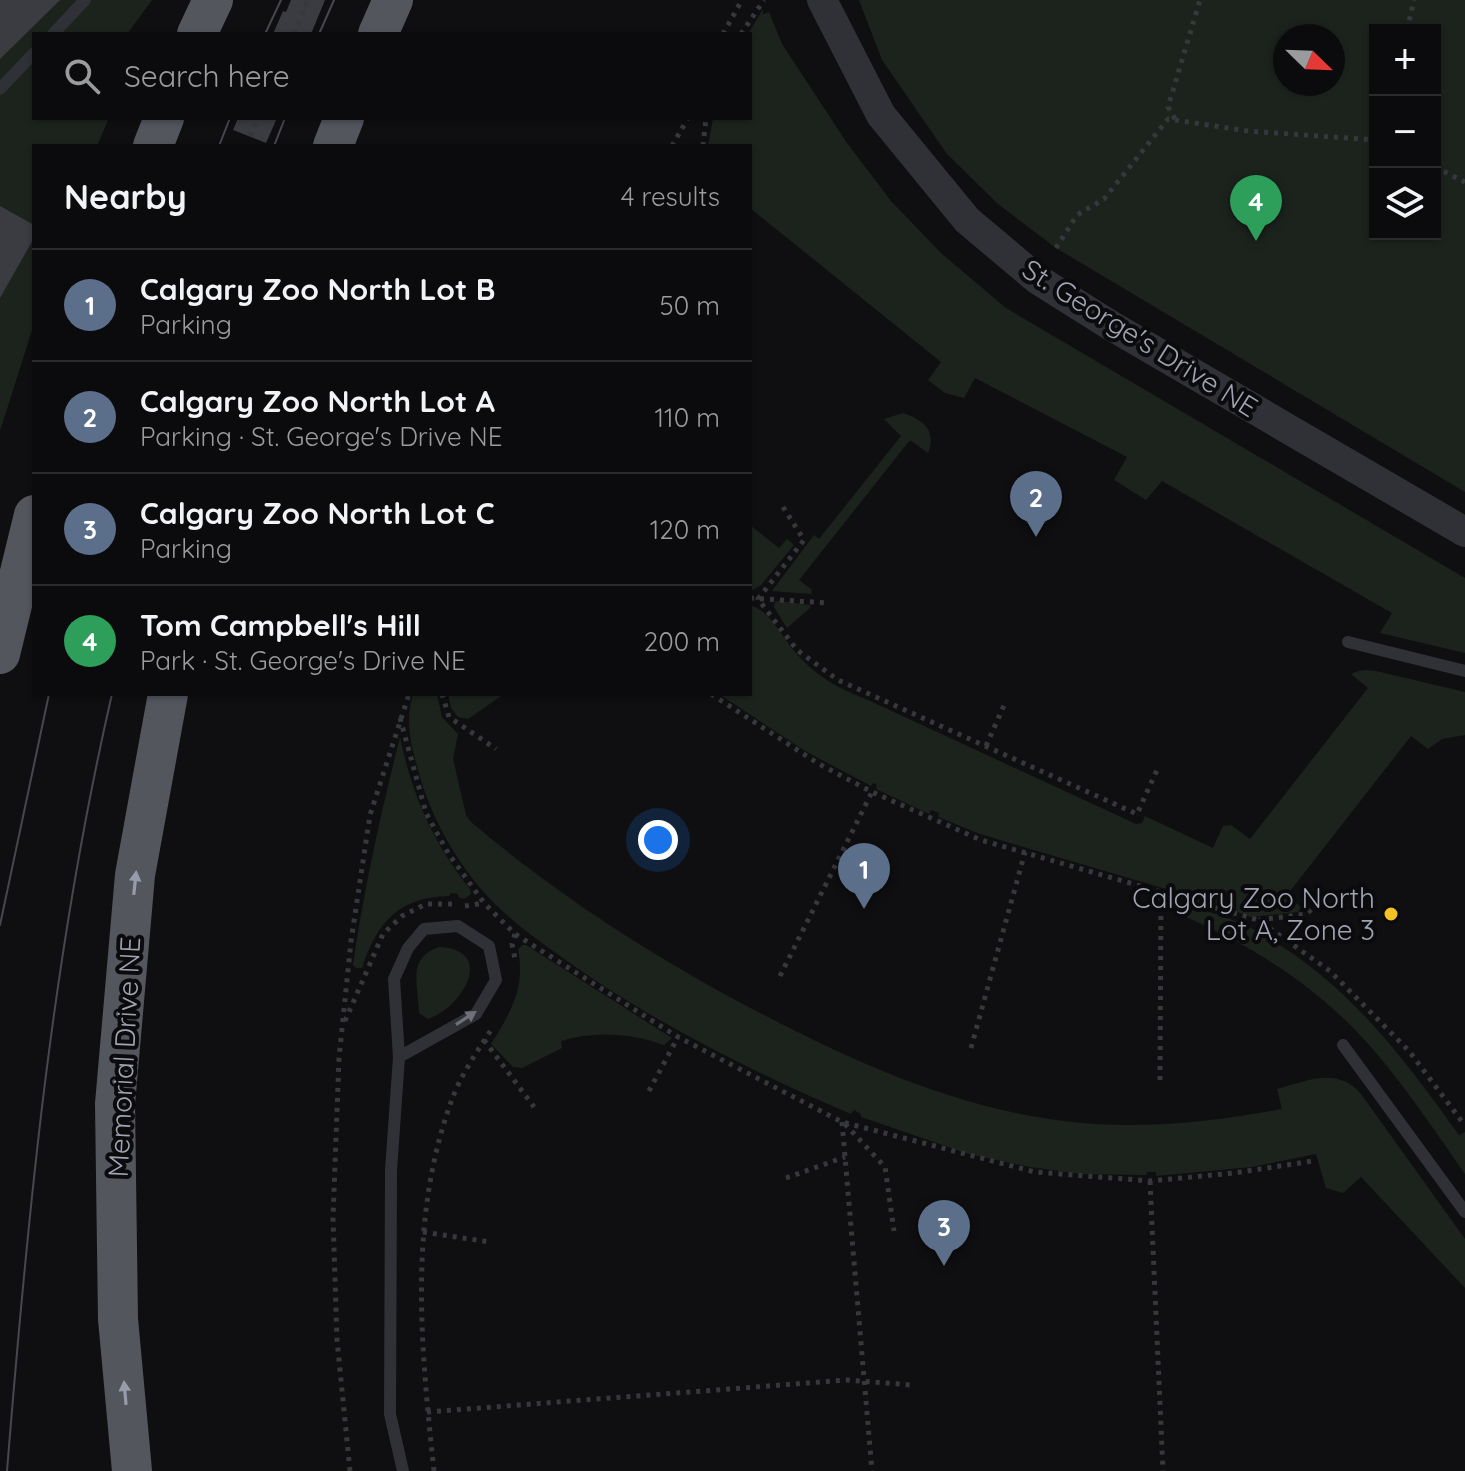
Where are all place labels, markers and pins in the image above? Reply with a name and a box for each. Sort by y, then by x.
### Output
pin: 4 [1230,175,1282,241]
pin: 2 [1010,471,1062,537]
pin: 1 [838,843,890,909]
place label: Calgary Zoo North Lot A, Zone 3 [1132,880,1375,947]
marker: Calgary Zoo North Lot A, Zone 3 [1382,905,1400,923]
pin: 3 [918,1200,970,1266]

